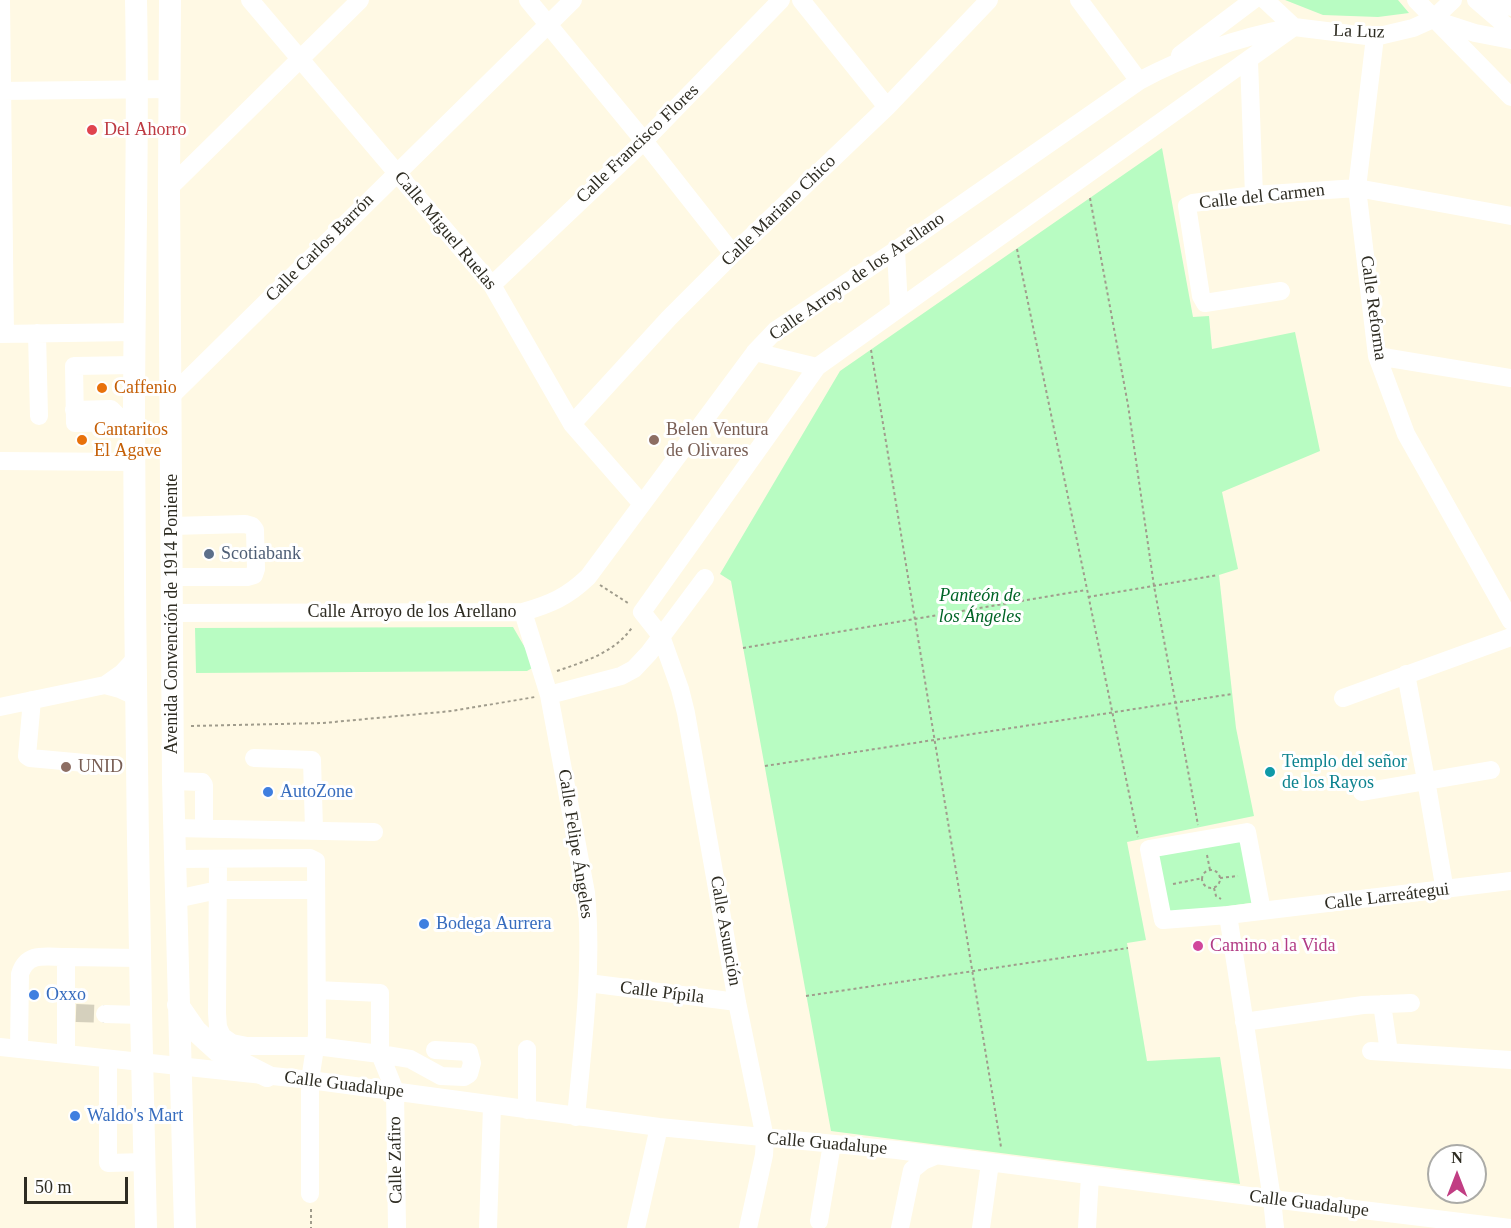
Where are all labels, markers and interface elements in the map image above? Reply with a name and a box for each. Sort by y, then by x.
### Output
street label: La Luz [1333,20,1385,44]
street label: Calle Francisco Flores [572,80,704,208]
place label: Del Ahorro [104,119,186,141]
marker: Del Ahorro [85,123,99,137]
street label: Calle Mariano Chico [717,151,841,271]
street label: Calle Miguel Ruelas [389,167,501,295]
street label: Calle del Carmen [1198,180,1326,214]
street label: Calle Carlos Barrón [261,189,379,307]
street label: Calle Arroyo de los Arellano [765,208,949,346]
street label: Calle Reforma [1355,254,1391,362]
place label: Caffenio [114,377,177,399]
marker: Caffenio [95,381,109,395]
place label: Cantaritos El Agave [94,419,168,462]
place label: Belen Ventura de Olivares [666,419,768,462]
marker: Cantaritos El Agave [75,433,89,447]
marker: Belen Ventura de Olivares [647,433,661,447]
street label: Avenida Convención de 1914 Poniente [161,474,183,754]
place label: Scotiabank [221,543,301,565]
marker: Scotiabank [202,547,216,561]
park label: Panteón de los Ángeles [939,585,1021,628]
street label: Calle Arroyo de los Arellano [308,601,516,623]
place label: Templo del señor de los Rayos [1282,751,1407,794]
place label: UNID [78,756,123,778]
marker: UNID [59,760,73,774]
marker: Templo del señor de los Rayos [1263,765,1277,779]
street label: Calle Felipe Ángeles [553,768,597,920]
place label: AutoZone [280,781,353,803]
marker: AutoZone [261,785,275,799]
street label: Calle Asunción [705,874,745,988]
street label: Calle Larreátegui [1323,879,1451,915]
place label: Bodega Aurrera [436,913,551,935]
marker: Bodega Aurrera [417,917,431,931]
place label: Camino a la Vida [1210,935,1335,957]
marker: Camino a la Vida [1191,939,1205,953]
street label: Calle Pípila [619,977,705,1009]
place label: Oxxo [46,984,86,1006]
marker: Oxxo [27,988,41,1002]
street label: Calle Guadalupe [283,1067,405,1103]
place label: Waldo's Mart [87,1105,183,1127]
marker: Waldo's Mart [68,1109,82,1123]
street label: Calle Zafiro [384,1116,408,1204]
street label: Calle Guadalupe [766,1128,888,1160]
north arrow [1427,1144,1487,1204]
text: N [1451,1149,1463,1166]
scale bar [27,1165,130,1203]
text: 50 m [35,1177,72,1197]
street label: Calle Guadalupe [1248,1186,1370,1222]

